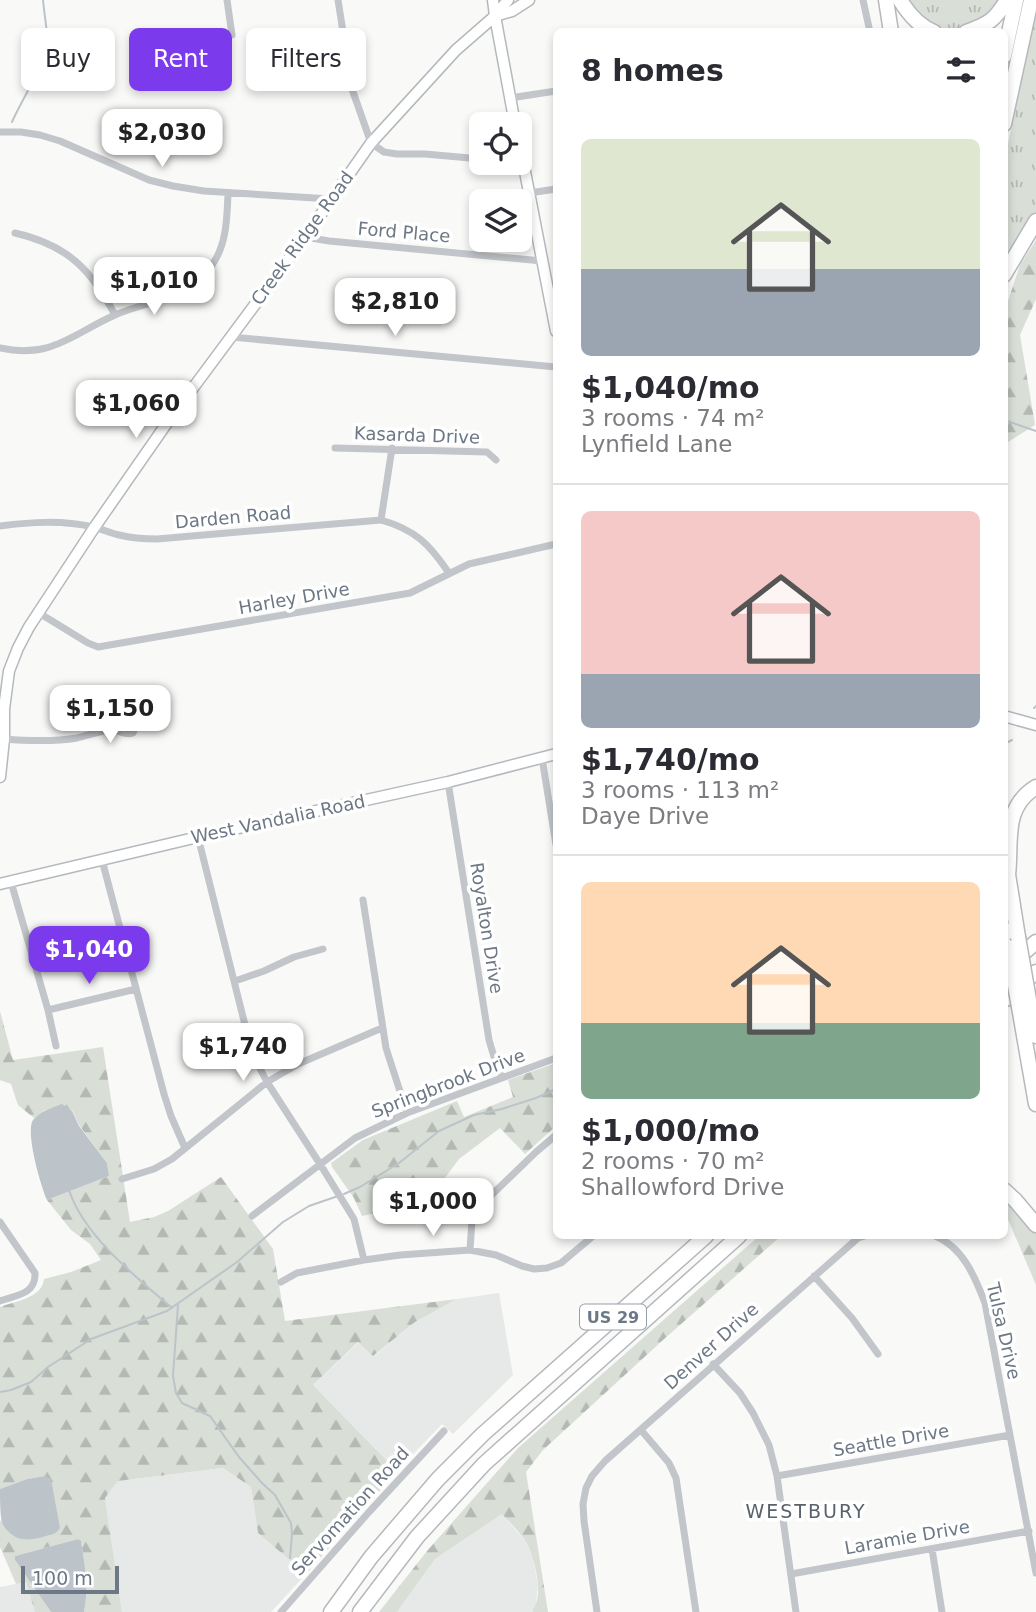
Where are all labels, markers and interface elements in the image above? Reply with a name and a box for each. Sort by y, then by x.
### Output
chip: Buy [21,28,115,91]
chip: Rent [129,28,232,91]
chip: Filters [246,28,366,91]
icon: filters [942,51,980,89]
text: 8 homes [581,53,724,88]
pin: $2,030 [105,110,219,169]
map controls [469,112,532,252]
button: locate [469,112,532,175]
text: $2,030 [118,119,206,145]
street label: Creek Ridge Road [246,167,358,309]
icon: home [718,184,844,310]
button: layers [469,189,532,252]
street label: Ford Place [357,217,451,247]
pin: $1,010 [97,258,211,317]
text: $1,010 [110,267,198,293]
pin: $2,810 [338,278,452,338]
text: $2,810 [351,288,439,314]
text: $1,040/mo [581,370,760,405]
pin: $1,060 [79,380,193,440]
text: $1,060 [92,390,180,416]
text: 3 rooms · 74 m² [581,405,765,431]
street label: Kasarda Drive [354,422,480,448]
text: Lynfield Lane [581,431,732,457]
street label: Darden Road [174,501,292,533]
icon: home [718,556,844,682]
street label: Harley Drive [237,578,351,618]
pin: $1,150 [53,686,167,745]
text: $1,150 [66,695,154,721]
text: $1,740/mo [581,742,760,777]
text: 3 rooms · 113 m² [581,777,779,803]
street label: West Vandalia Road [189,790,367,848]
text: Daye Drive [581,803,709,829]
street label: Royalton Drive [466,861,508,995]
pin: $1,040 [32,926,146,986]
icon: home [718,927,844,1053]
text: $1,040 [45,936,133,962]
pin: $1,740 [186,1024,300,1083]
text: $1,740 [199,1033,287,1059]
street label: Springbrook Drive [368,1044,528,1122]
text: $1,000/mo [581,1113,760,1148]
text: 2 rooms · 70 m² [581,1148,765,1174]
text: Shallowford Drive [581,1174,784,1200]
pin: $1,000 [376,1178,490,1238]
text: $1,000 [389,1188,477,1214]
street label: Tulsa Drive [982,1280,1025,1381]
street label: Denver Drive [660,1298,762,1394]
road number: US 29 [580,1304,646,1330]
street label: Seattle Drive [831,1419,951,1461]
street label: Servomation Road [287,1442,413,1580]
district label: WESTBURY [746,1500,867,1522]
street label: Laramie Drive [843,1516,971,1558]
scale bar [21,1563,119,1595]
text: 100 m [32,1567,93,1589]

